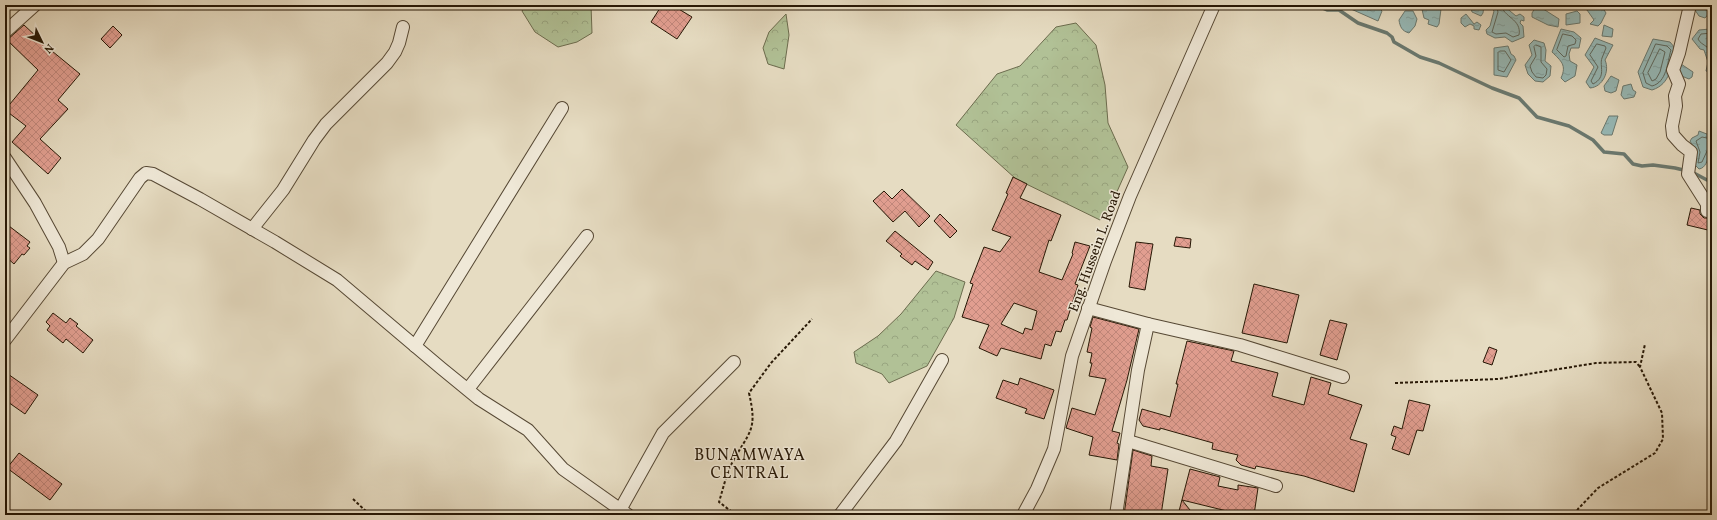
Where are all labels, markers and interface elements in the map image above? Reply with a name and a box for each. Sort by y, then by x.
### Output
north arrow [22,22,62,62]
text: N [40,40,56,56]
street label: Eng. Hussein L. Road [1065,188,1126,315]
district label: BUNAMWAYA CENTRAL [694,445,806,485]

